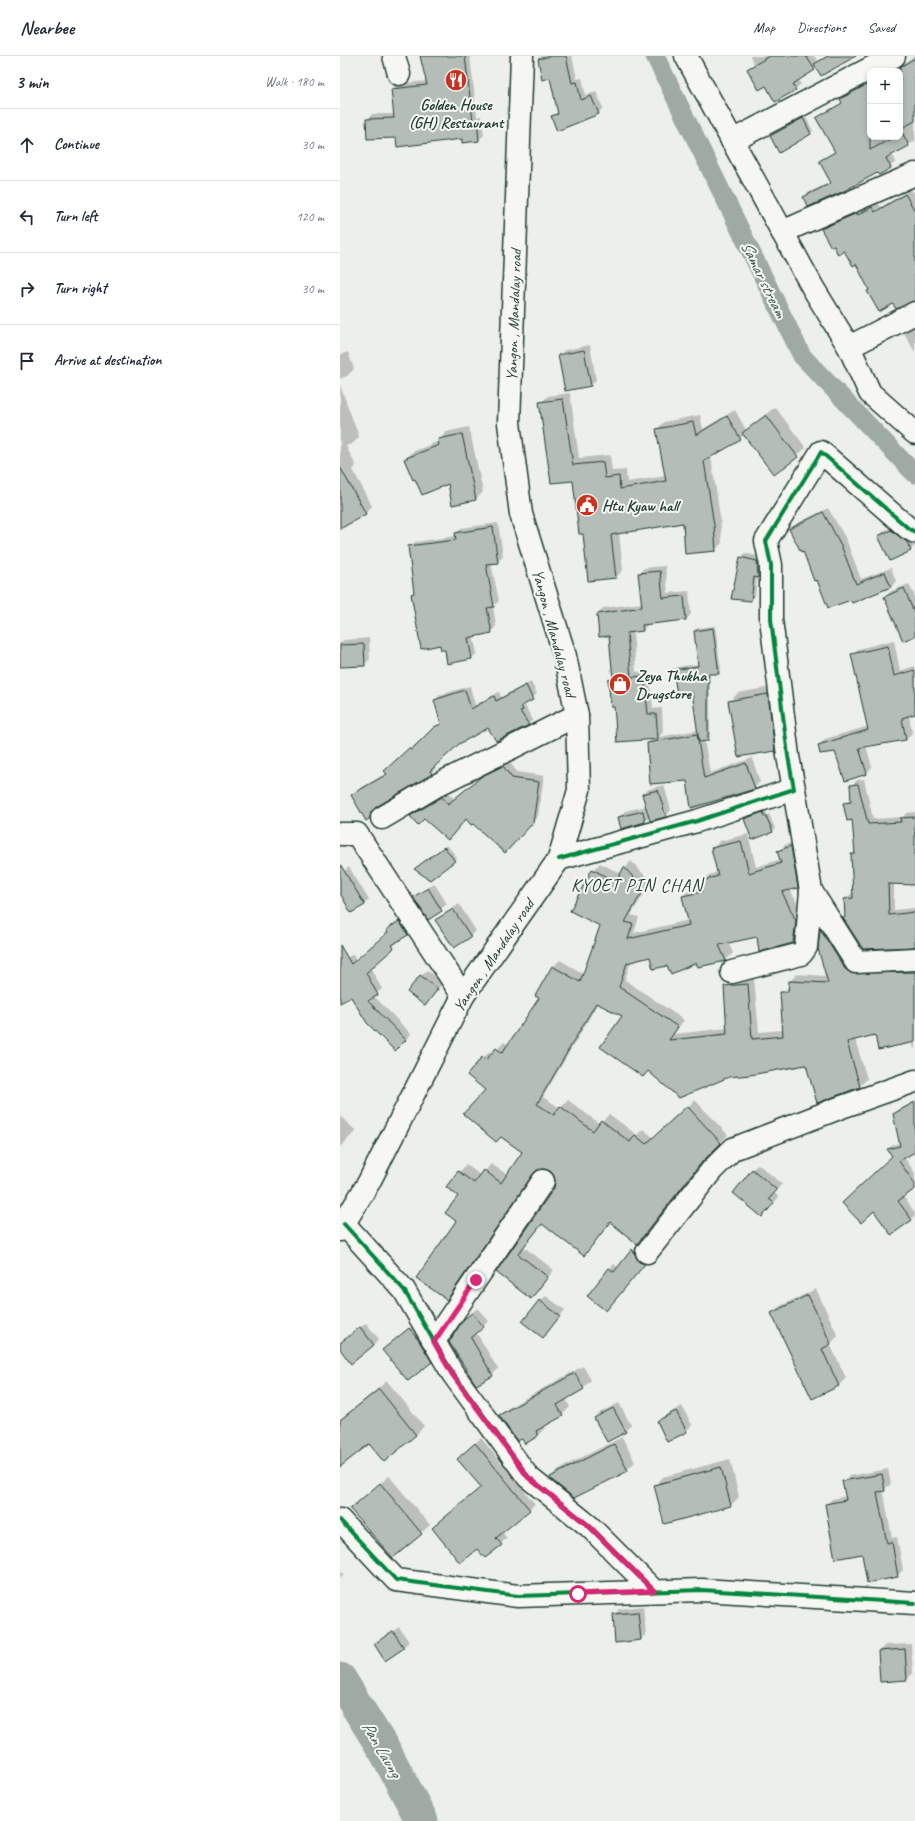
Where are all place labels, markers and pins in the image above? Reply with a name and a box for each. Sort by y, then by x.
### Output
restaurant icon: Golden House (GH) Restaurant [443,67,469,93]
place label: Golden House (GH) Restaurant [409,95,505,133]
public building icon: Htu Kyaw hall [574,492,600,518]
place label: Htu Kyaw hall [602,496,682,516]
place label: Zeya Thukha Drugstore [636,666,708,704]
shop icon: Zeya Thukha Drugstore [607,671,633,697]

